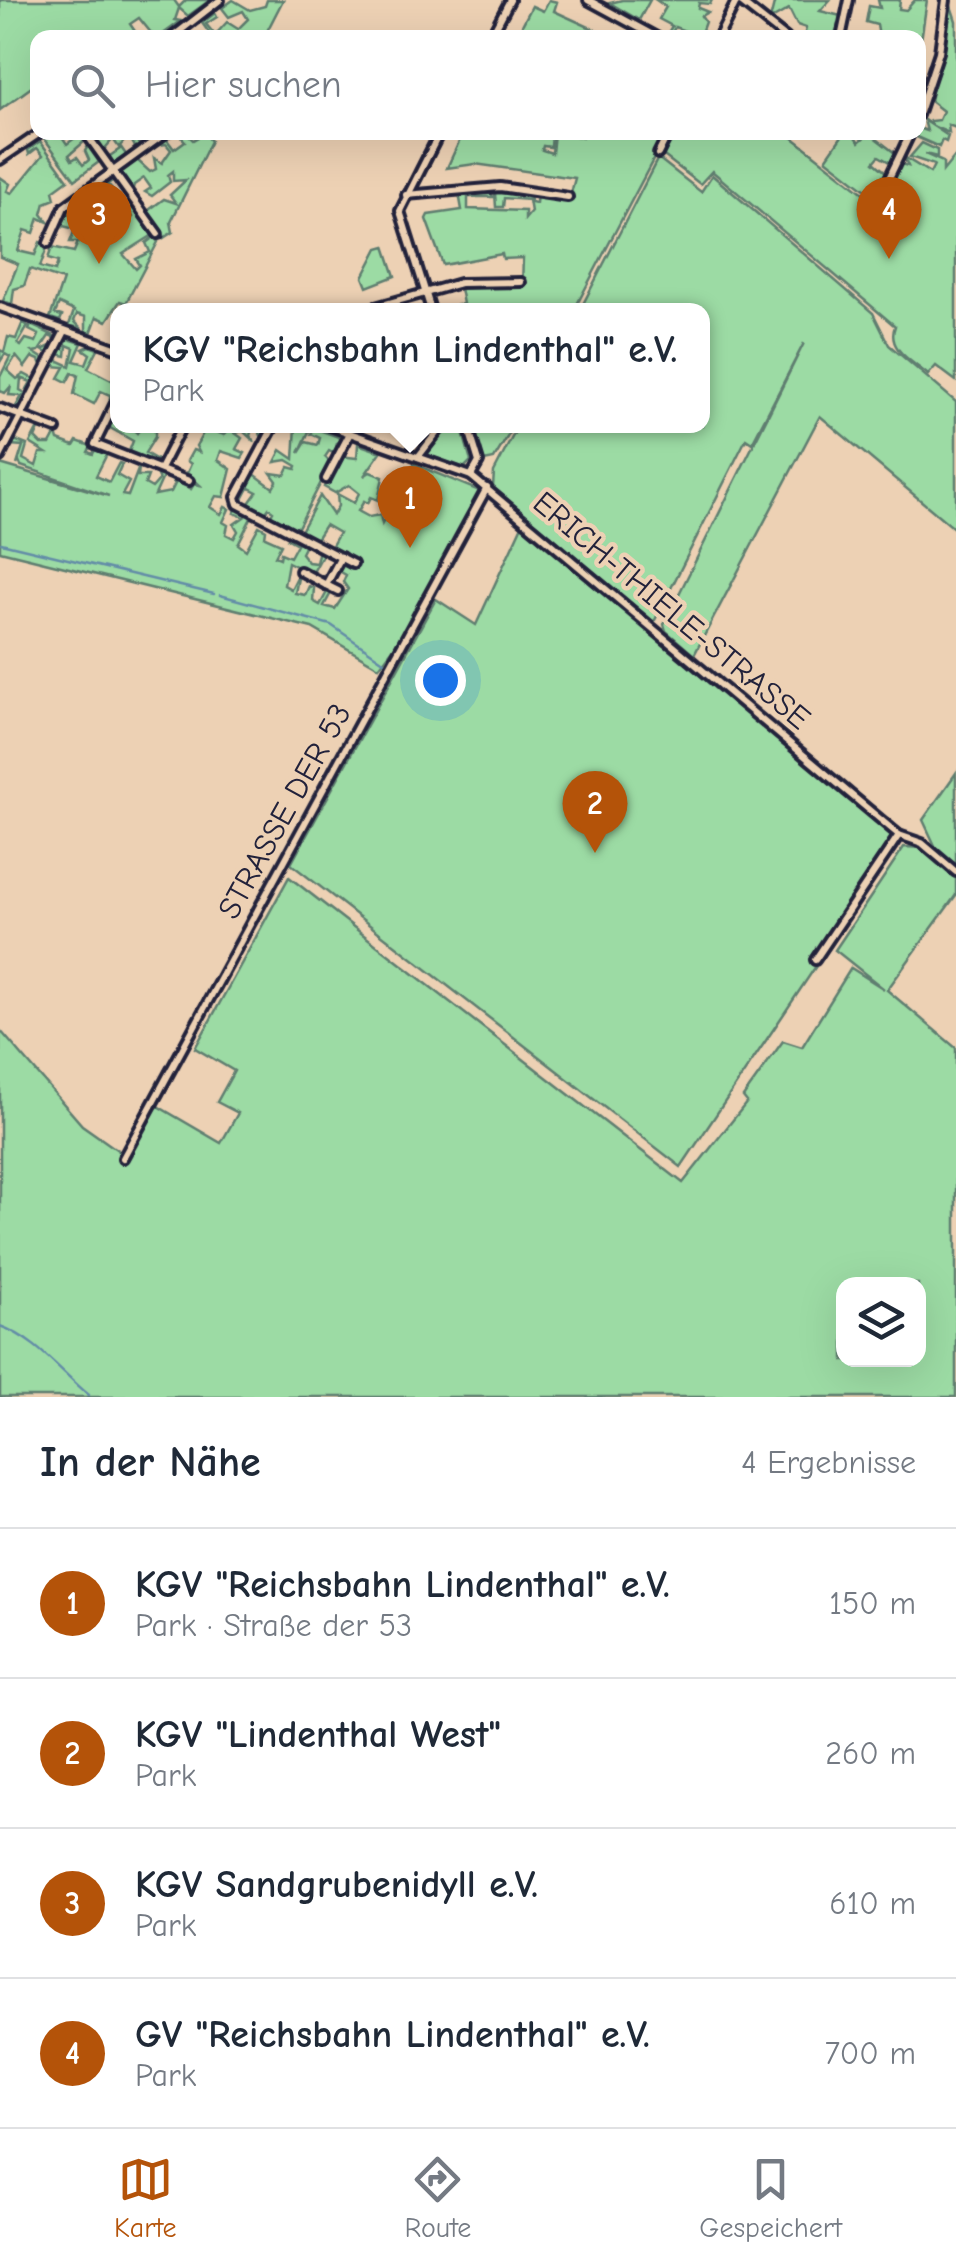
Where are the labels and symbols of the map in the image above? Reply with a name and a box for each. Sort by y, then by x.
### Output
pin: 4 [856,176,922,259]
pin: 3 [66,182,132,264]
pin: 1 [378,466,442,548]
street label: ERICH-THIELE-STRASSE [526,484,818,737]
your location [415,655,466,706]
street label: STRASSE DER 53 [210,697,359,925]
pin: 2 [562,770,628,853]

